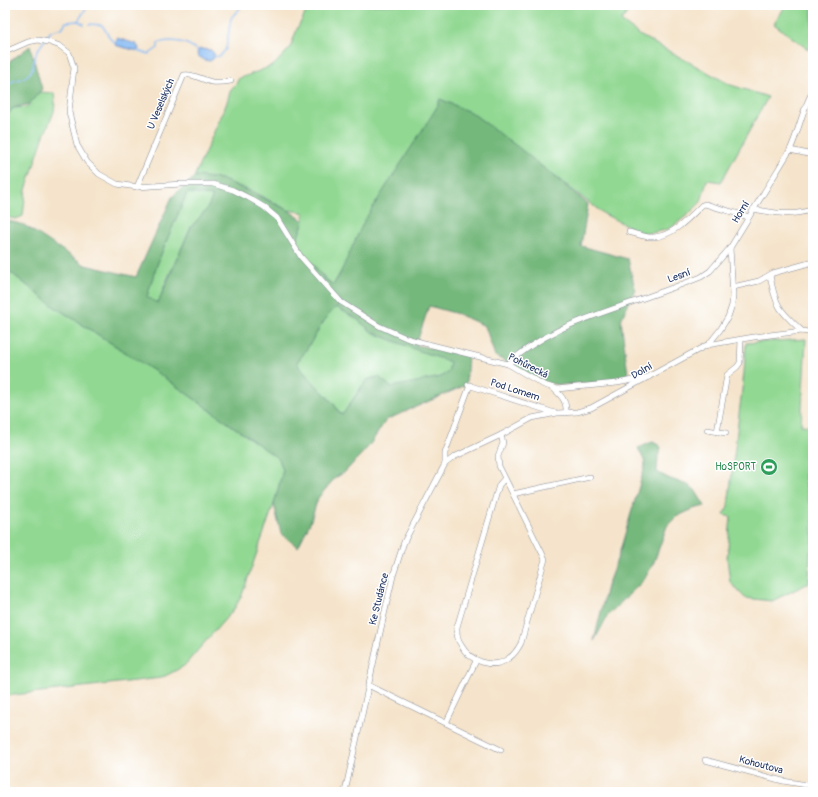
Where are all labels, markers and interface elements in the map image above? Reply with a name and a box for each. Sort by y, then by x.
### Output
street label: U Veselských [145,76,177,131]
street label: Horní [730,199,752,225]
street label: Lesní [666,266,692,286]
street label: Pohůrecká [506,351,550,381]
street label: Dolní [629,360,655,382]
street label: Pod Lomem [489,376,541,404]
sports icon: HoSPORT [759,457,779,477]
place label: HoSPORT [715,461,756,473]
street label: Ke Studánce [367,572,391,626]
street label: Kohoutova [738,753,785,777]

